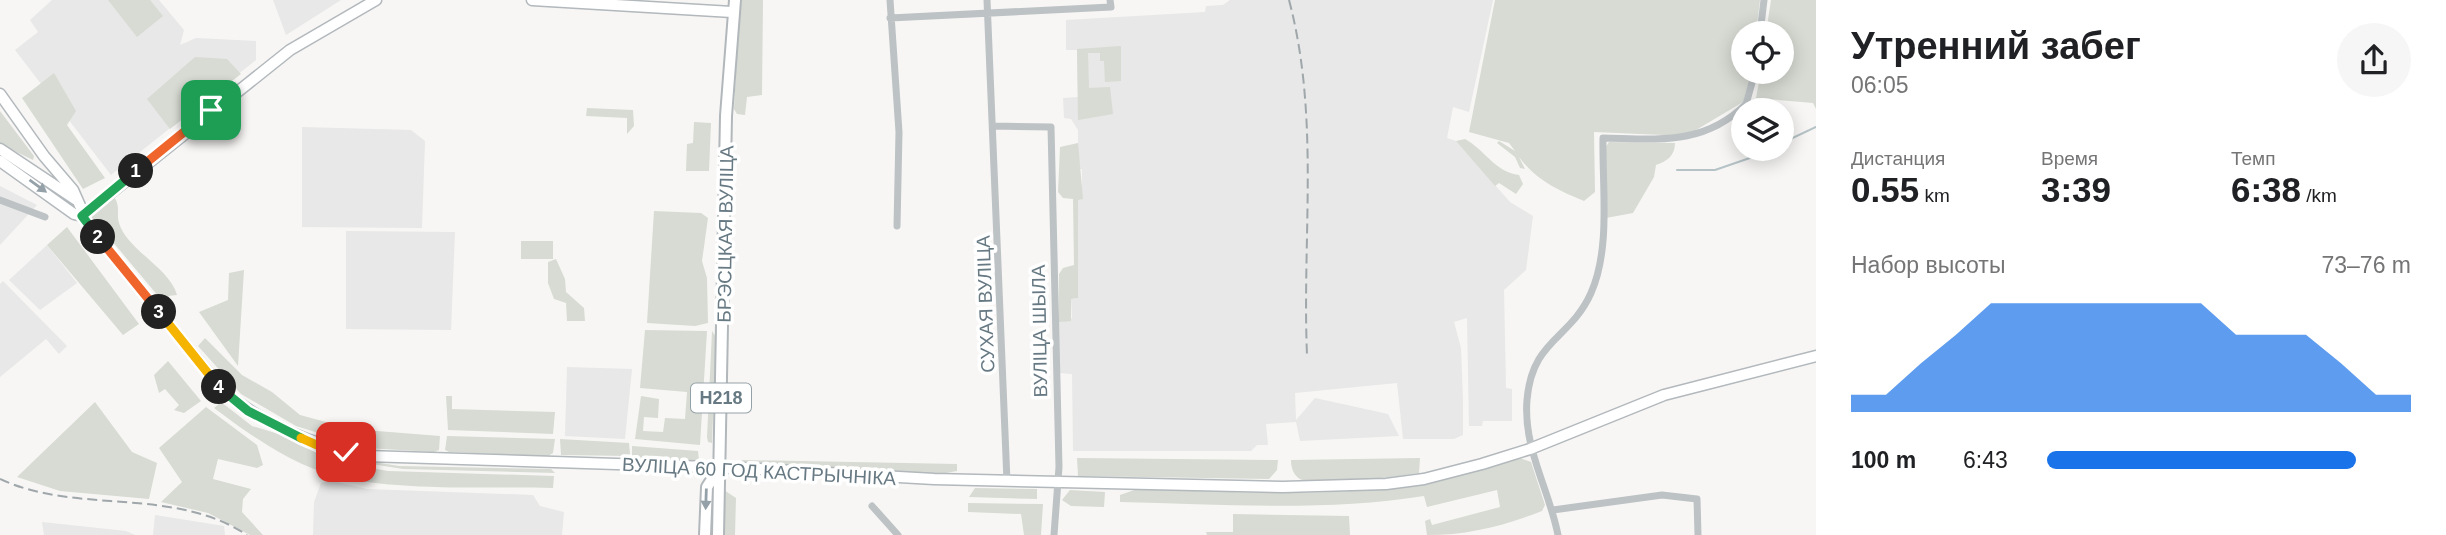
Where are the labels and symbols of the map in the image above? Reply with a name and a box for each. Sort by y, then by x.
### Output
pin [181,80,241,140]
street label: БРЭСЦКАЯ ВУЛІЦА [713,145,738,323]
pin: 1 [118,154,154,188]
one-way arrow [29,179,47,193]
pin: 2 [80,219,116,254]
street label: СУХАЯ ВУЛІЦА [973,235,998,373]
street label: ВУЛІЦА ШЫЛА [1028,264,1051,397]
pin: 3 [142,294,176,330]
pin: 4 [202,370,236,404]
road number: Н218 [691,384,751,412]
pin [316,422,376,482]
street label: ВУЛІЦА 60 ГОД КАСТРЫЧНІКА [621,454,897,489]
one-way arrow [701,489,712,511]

